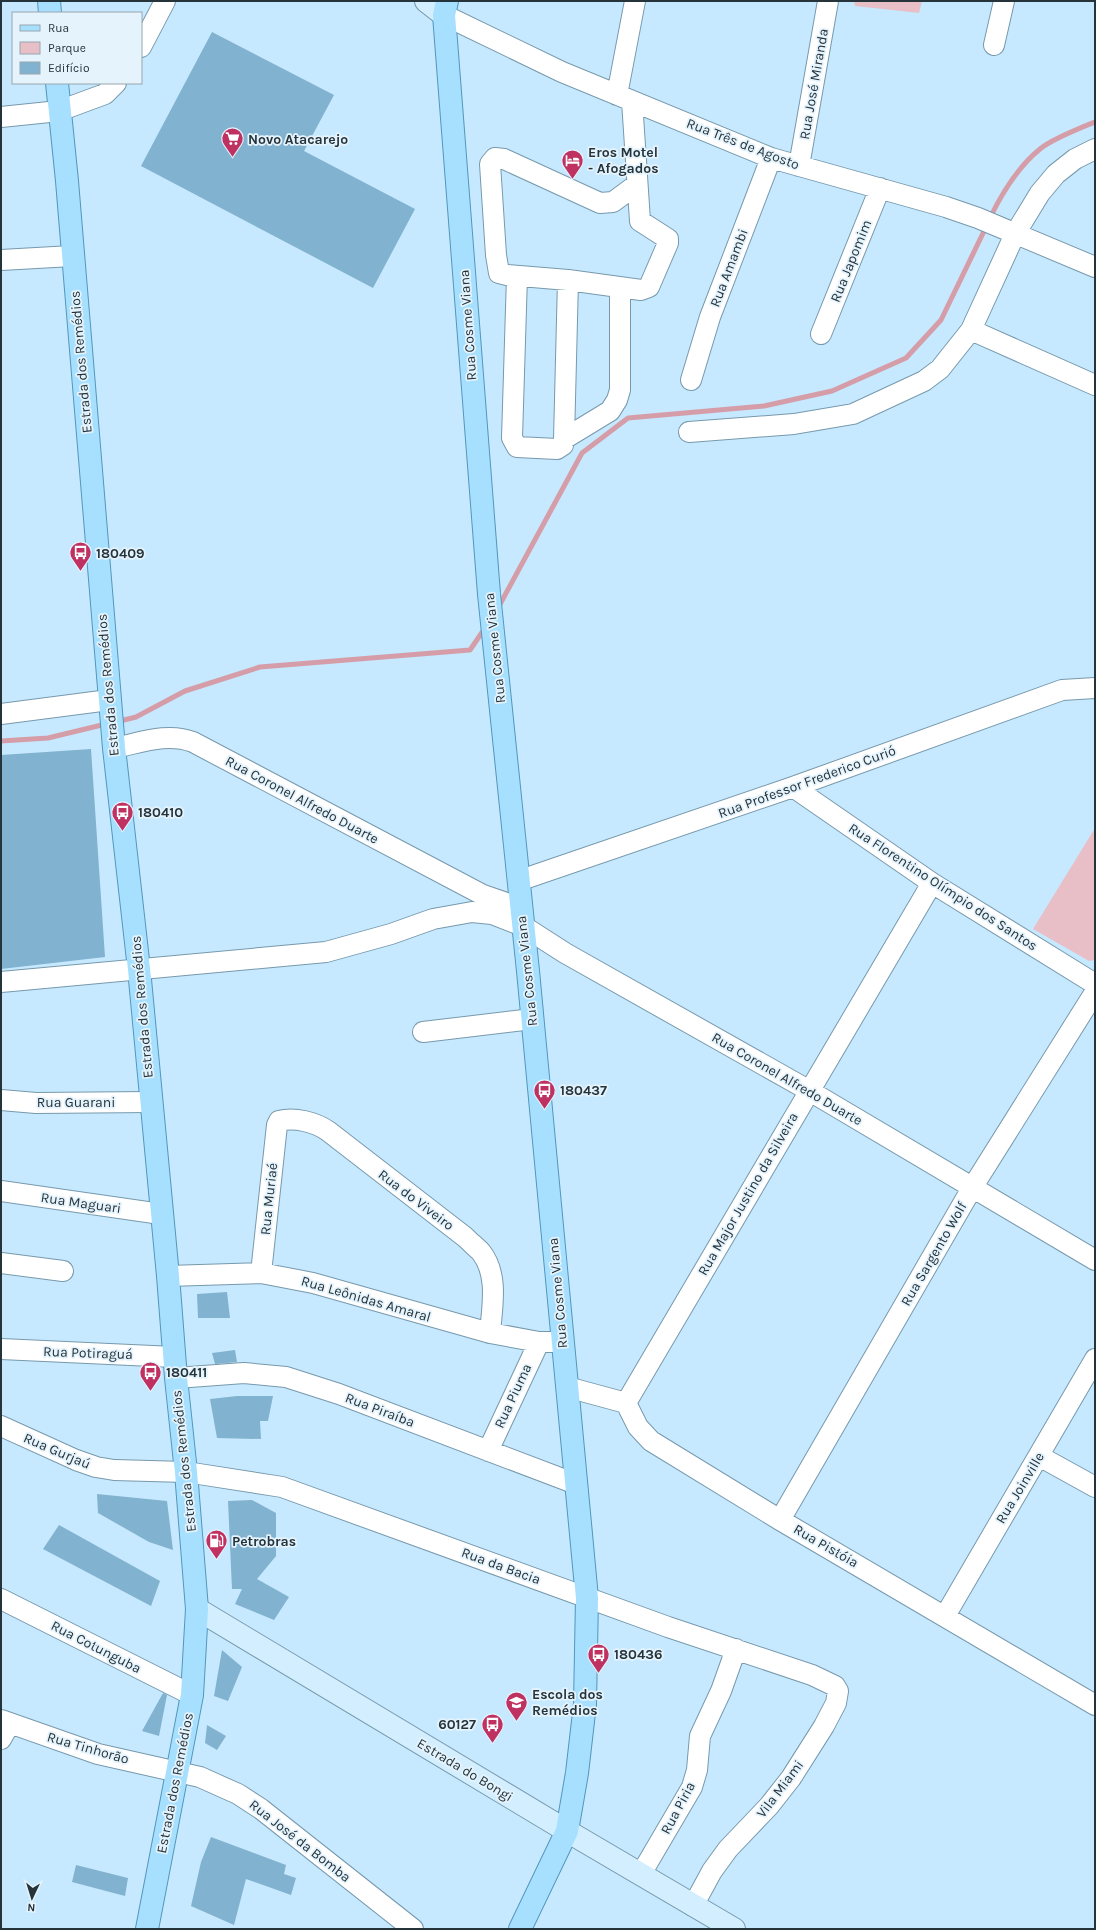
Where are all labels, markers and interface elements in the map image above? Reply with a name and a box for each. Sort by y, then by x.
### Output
legend [12,12,142,84]
text: Rua [48,21,69,35]
street label: Rua José Miranda [796,27,832,141]
text: Parque [48,41,86,55]
text: Edifício [48,61,89,75]
street label: Rua Três de Agosto [684,115,802,173]
supermarket icon: Novo Atacarejo [219,126,245,159]
place label: Novo Atacarejo [248,131,348,148]
place label: Eros Motel - Afogados [588,144,659,177]
hotel icon: Eros Motel - Afogados [559,147,585,180]
street label: Rua Japomim [827,217,875,305]
street label: Rua Amambi [706,226,752,310]
street label: Rua Cosme Viana [456,269,480,381]
street label: Estrada dos Remédios [66,290,96,434]
bus stop icon: 180409 [68,540,94,573]
place label: 180409 [96,545,145,562]
street label: Rua Cosme Viana [481,592,509,704]
street label: Estrada dos Remédios [93,613,123,757]
street label: Rua Professor Frederico Curió [716,742,898,822]
street label: Rua Coronel Alfredo Duarte [222,752,382,848]
bus stop icon: 180410 [109,799,135,832]
place label: 180410 [138,804,183,821]
street label: Rua Florentino Olímpio dos Santos [845,820,1041,954]
street label: Rua Cosme Viana [513,915,541,1027]
street label: Estrada dos Remédios [127,935,157,1079]
street label: Rua Coronel Alfredo Duarte [709,1029,865,1129]
bus stop icon: 180437 [531,1077,557,1110]
place label: 180437 [560,1082,607,1099]
street label: Rua Guarani [37,1094,115,1111]
street label: Rua Major Justino da Silveira [694,1109,802,1279]
street label: Rua Muriaé [257,1162,281,1236]
street label: Rua do Viveiro [375,1166,457,1234]
street label: Rua Maguari [40,1189,122,1217]
street label: Rua Sargento Wolf [897,1199,971,1309]
street label: Rua Cosme Viana [545,1237,571,1349]
street label: Rua Leônidas Amaral [299,1272,433,1326]
street label: Rua Potiraguá [43,1343,133,1363]
bus stop icon: 180411 [137,1359,163,1392]
street label: Rua Piuma [491,1361,535,1431]
place label: 180411 [166,1364,207,1381]
street label: Estrada dos Remédios [168,1389,200,1533]
street label: Rua Piraíba [343,1389,417,1431]
street label: Rua Gurjaú [21,1429,93,1473]
street label: Rua Joinville [992,1449,1048,1527]
street label: Rua Pistóia [791,1521,861,1571]
fuel station icon: Petrobras [204,1528,230,1561]
place label: Petrobras [232,1533,296,1550]
street label: Rua da Bacia [459,1544,543,1588]
street label: Rua Cotunguba [48,1617,144,1677]
bus stop icon: 180436 [585,1641,611,1674]
place label: 180436 [614,1646,662,1663]
place label: Escola dos Remédios [532,1686,603,1719]
school or university icon: Escola dos Remédios [504,1689,530,1722]
street label: Estrada dos Remédios [153,1711,197,1855]
bus stop icon: 60127 [479,1711,505,1744]
place label: 60127 [438,1716,476,1733]
street label: Rua Tinhorão [45,1728,131,1768]
street label: Estrada do Bongi [414,1735,516,1805]
street label: Vila Miami [753,1757,807,1821]
street label: Rua Piria [657,1779,699,1837]
street label: Rua José da Bomba [246,1796,354,1886]
north arrow [12,1878,52,1918]
text: N [27,1901,36,1914]

